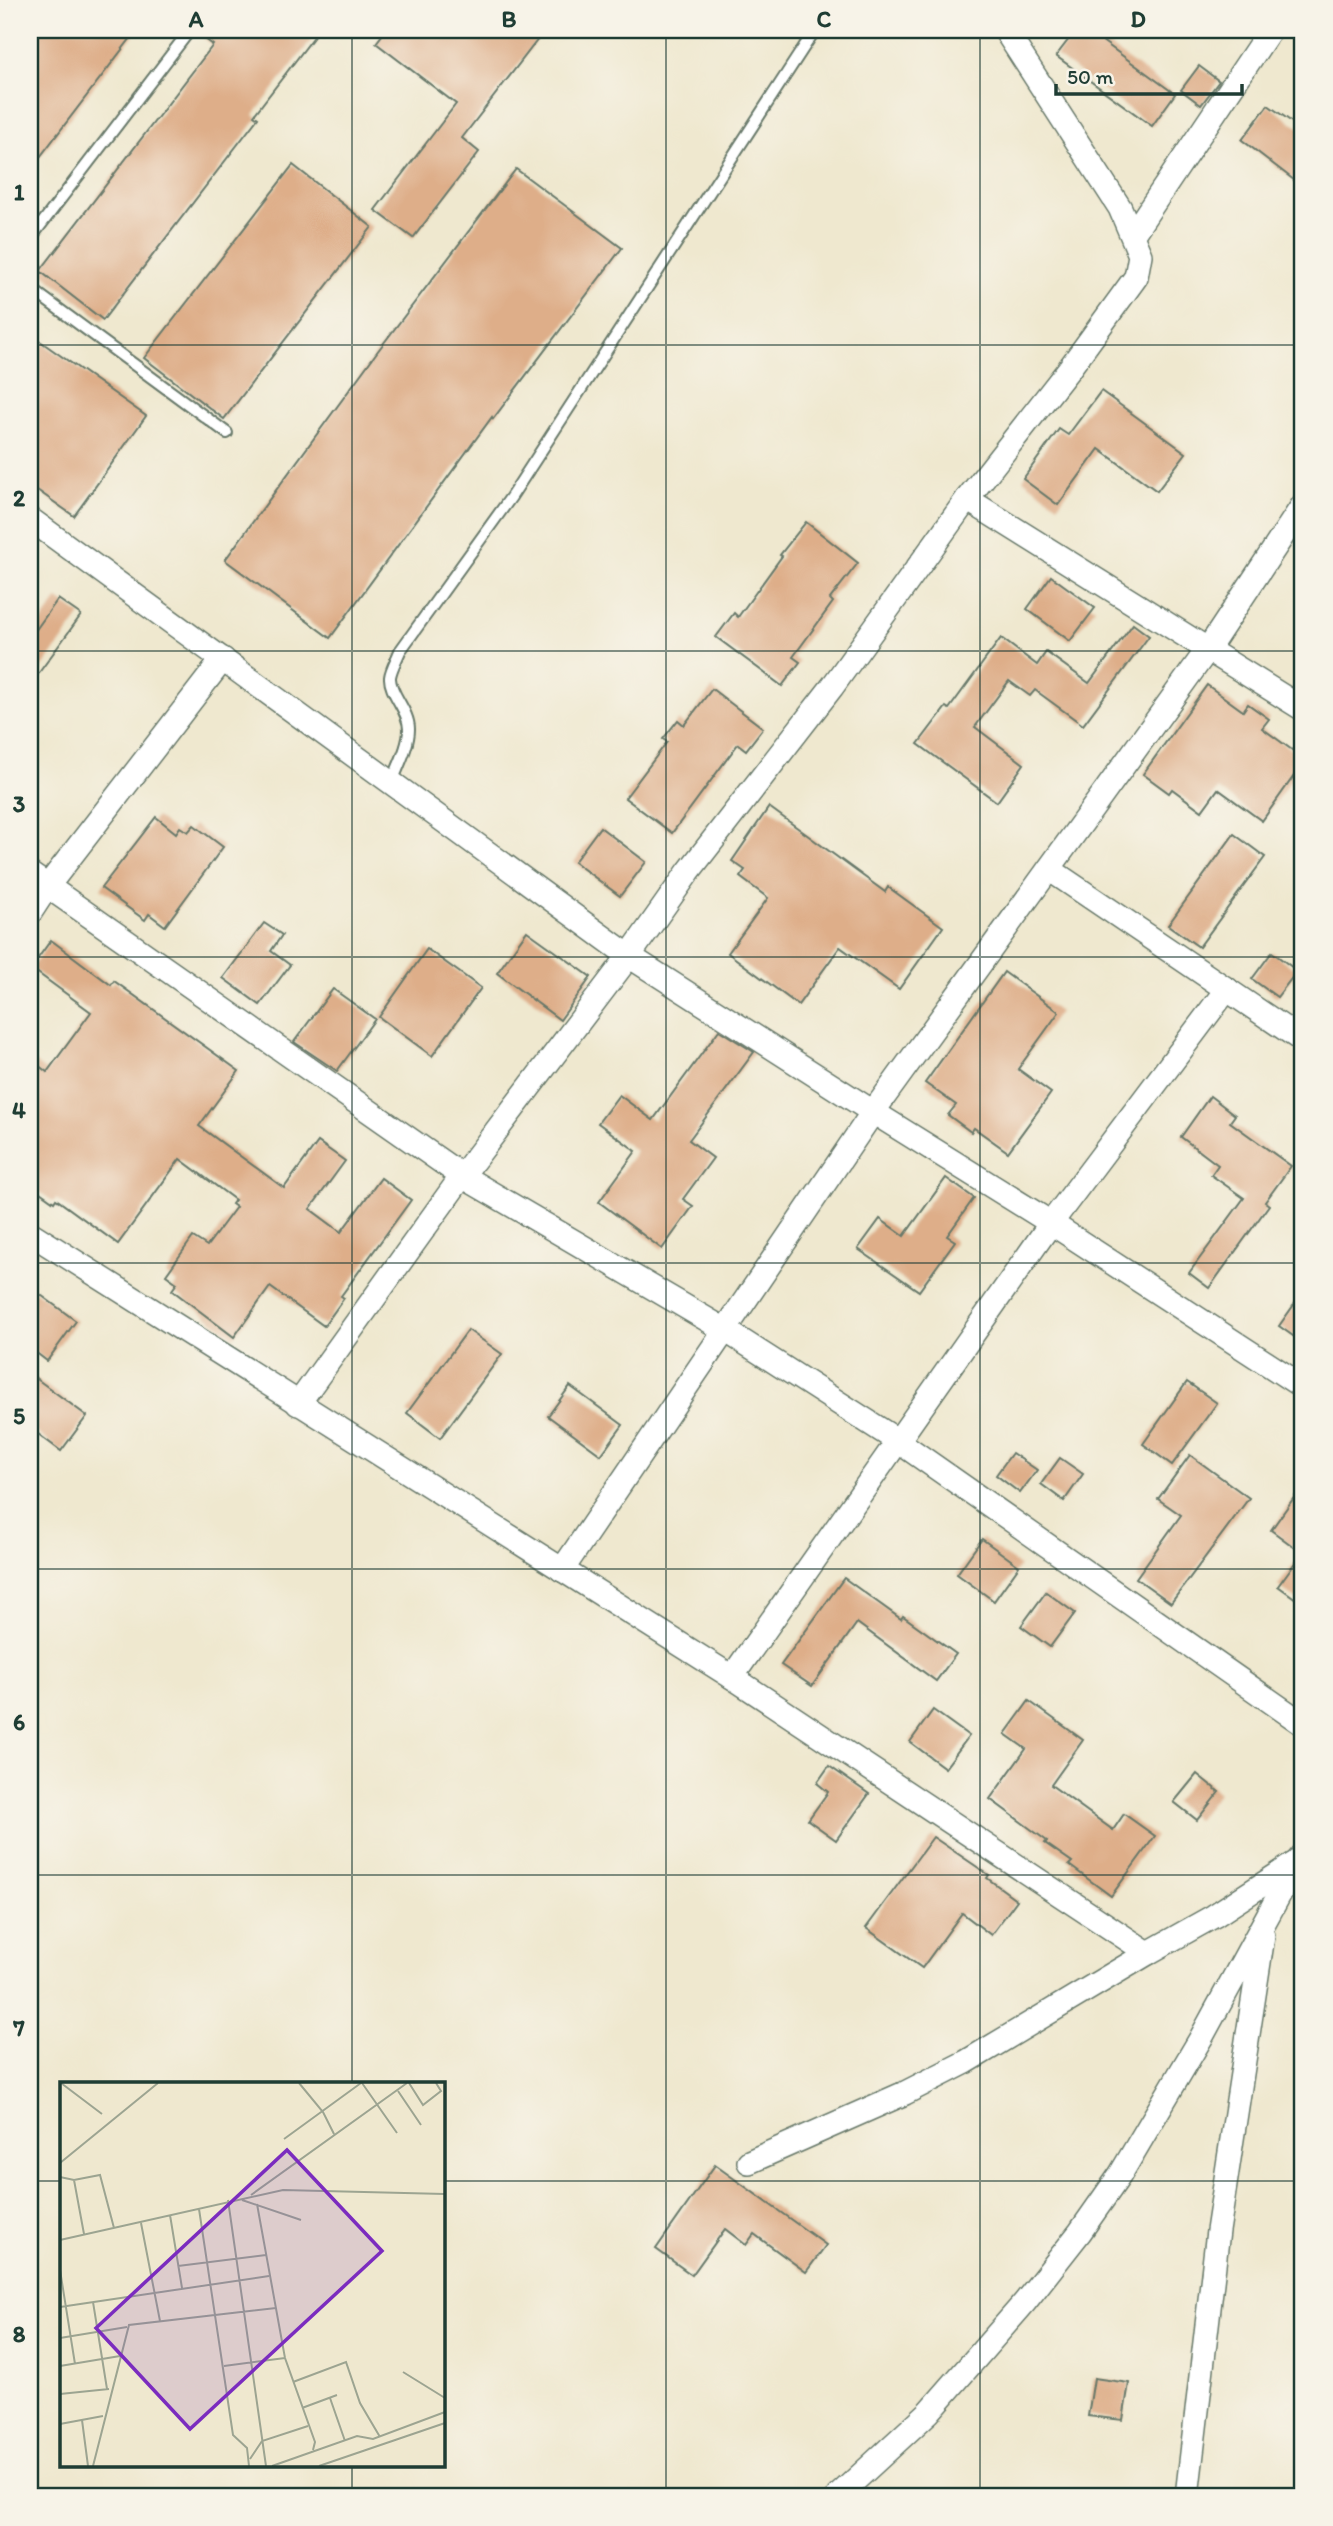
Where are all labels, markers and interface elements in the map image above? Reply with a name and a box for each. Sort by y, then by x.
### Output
text: A [188,5,204,33]
text: B [502,5,517,33]
text: C [817,5,832,33]
text: D [1130,5,1146,33]
scale bar [1056,52,1242,96]
text: 50 m [1067,64,1114,89]
text: 1 [14,178,25,206]
text: 2 [13,484,26,512]
text: 3 [13,790,26,818]
text: 4 [12,1096,26,1124]
text: 5 [13,1402,25,1430]
text: 6 [13,1708,25,1736]
text: 7 [12,2014,25,2042]
inset map [60,2082,444,2466]
text: 8 [13,2320,26,2348]

